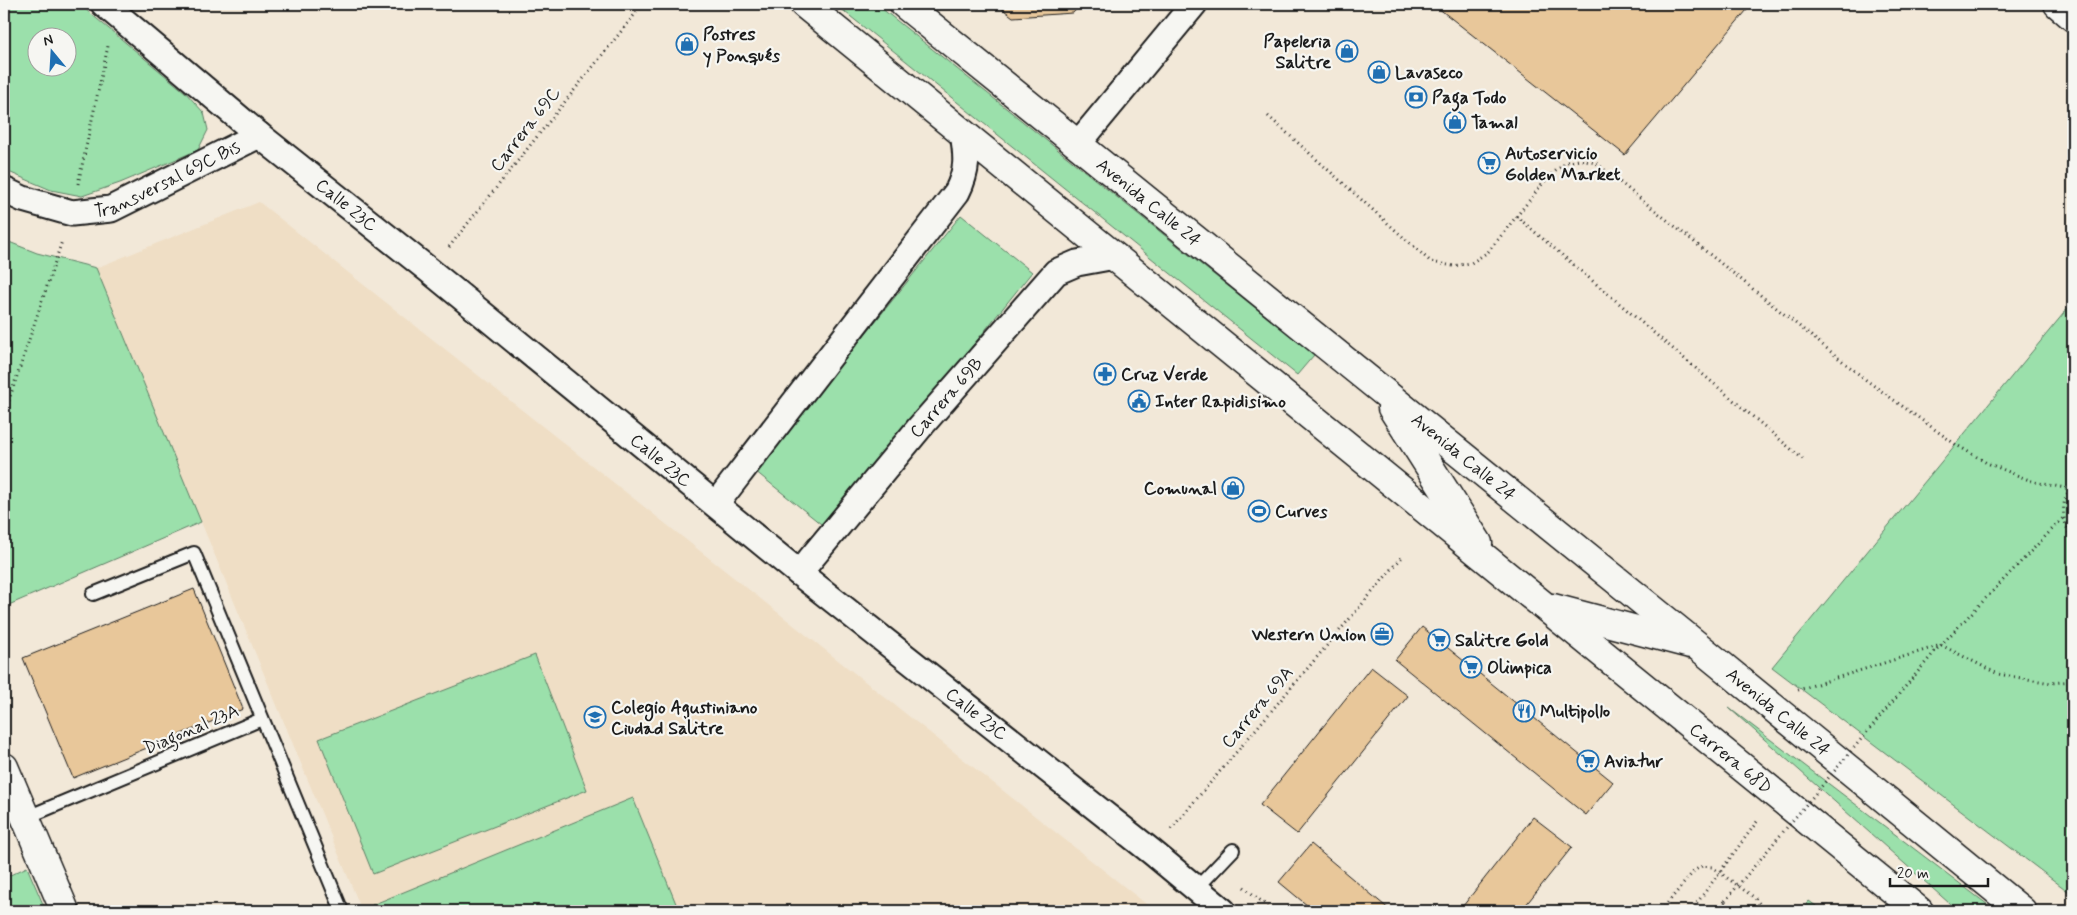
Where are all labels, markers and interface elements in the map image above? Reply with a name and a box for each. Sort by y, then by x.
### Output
place label: Postres y Ponqués [702,23,780,68]
north arrow [28,28,78,78]
place label: Papeleria Salitre [1264,30,1331,75]
text: N [41,31,56,51]
shop icon: Postres y Ponqués [675,32,699,56]
shop icon: Papeleria Salitre [1335,39,1359,63]
shop icon: Lavaseco [1367,60,1391,84]
place label: Lavaseco [1395,61,1463,85]
street label: Carrera 69C [485,82,567,177]
bank icon: Paga Todo [1404,85,1428,109]
place label: Paga Todo [1432,86,1507,112]
shop icon: Tamal [1443,110,1467,134]
place label: Tamal [1471,111,1518,135]
street label: Transversal 69C Bis [93,135,245,224]
place label: Autoservicio Golden Market [1505,142,1621,187]
supermarket icon: Autoservicio Golden Market [1477,151,1501,175]
street label: Avenida Calle 24 [1091,153,1206,253]
street label: Calle 23C [310,173,382,238]
street label: Carrera 69B [905,352,989,444]
pharmacy icon: Cruz Verde [1093,362,1117,386]
place label: Cruz Verde [1121,363,1209,387]
public building icon: Inter Rapidisimo [1127,389,1151,413]
place label: Inter Rapidisimo [1155,390,1286,414]
street label: Avenida Calle 24 [1406,408,1521,507]
street label: Calle 23C [625,429,696,493]
shop icon: Comunal [1221,476,1245,500]
place label: Comunal [1144,477,1217,501]
sports icon: Curves [1247,499,1271,523]
place label: Curves [1275,500,1328,524]
office icon: Western Union [1370,622,1394,646]
place label: Western Union [1251,623,1366,647]
supermarket icon: Salitre Gold [1427,628,1451,652]
place label: Salitre Gold [1455,629,1549,653]
supermarket icon: Olimpica [1459,655,1483,679]
place label: Olimpica [1487,656,1552,680]
street label: Carrera 69A [1216,661,1299,754]
street label: Avenida Calle 24 [1721,663,1835,763]
street label: Calle 23C [940,682,1012,747]
place label: Colegio Agustiniano Ciudad Salitre [611,696,758,741]
street label: Diagonal 23A [140,699,243,763]
restaurant icon: Multipollo [1512,699,1536,723]
place label: Multipollo [1540,700,1610,724]
school or university icon: Colegio Agustiniano Ciudad Salitre [583,705,607,729]
street label: Carrera 68D [1684,718,1777,800]
supermarket icon: Aviatur [1576,749,1600,773]
place label: Aviatur [1604,750,1664,774]
scale bar [1890,855,1987,887]
text: 20 m [1897,864,1929,884]

